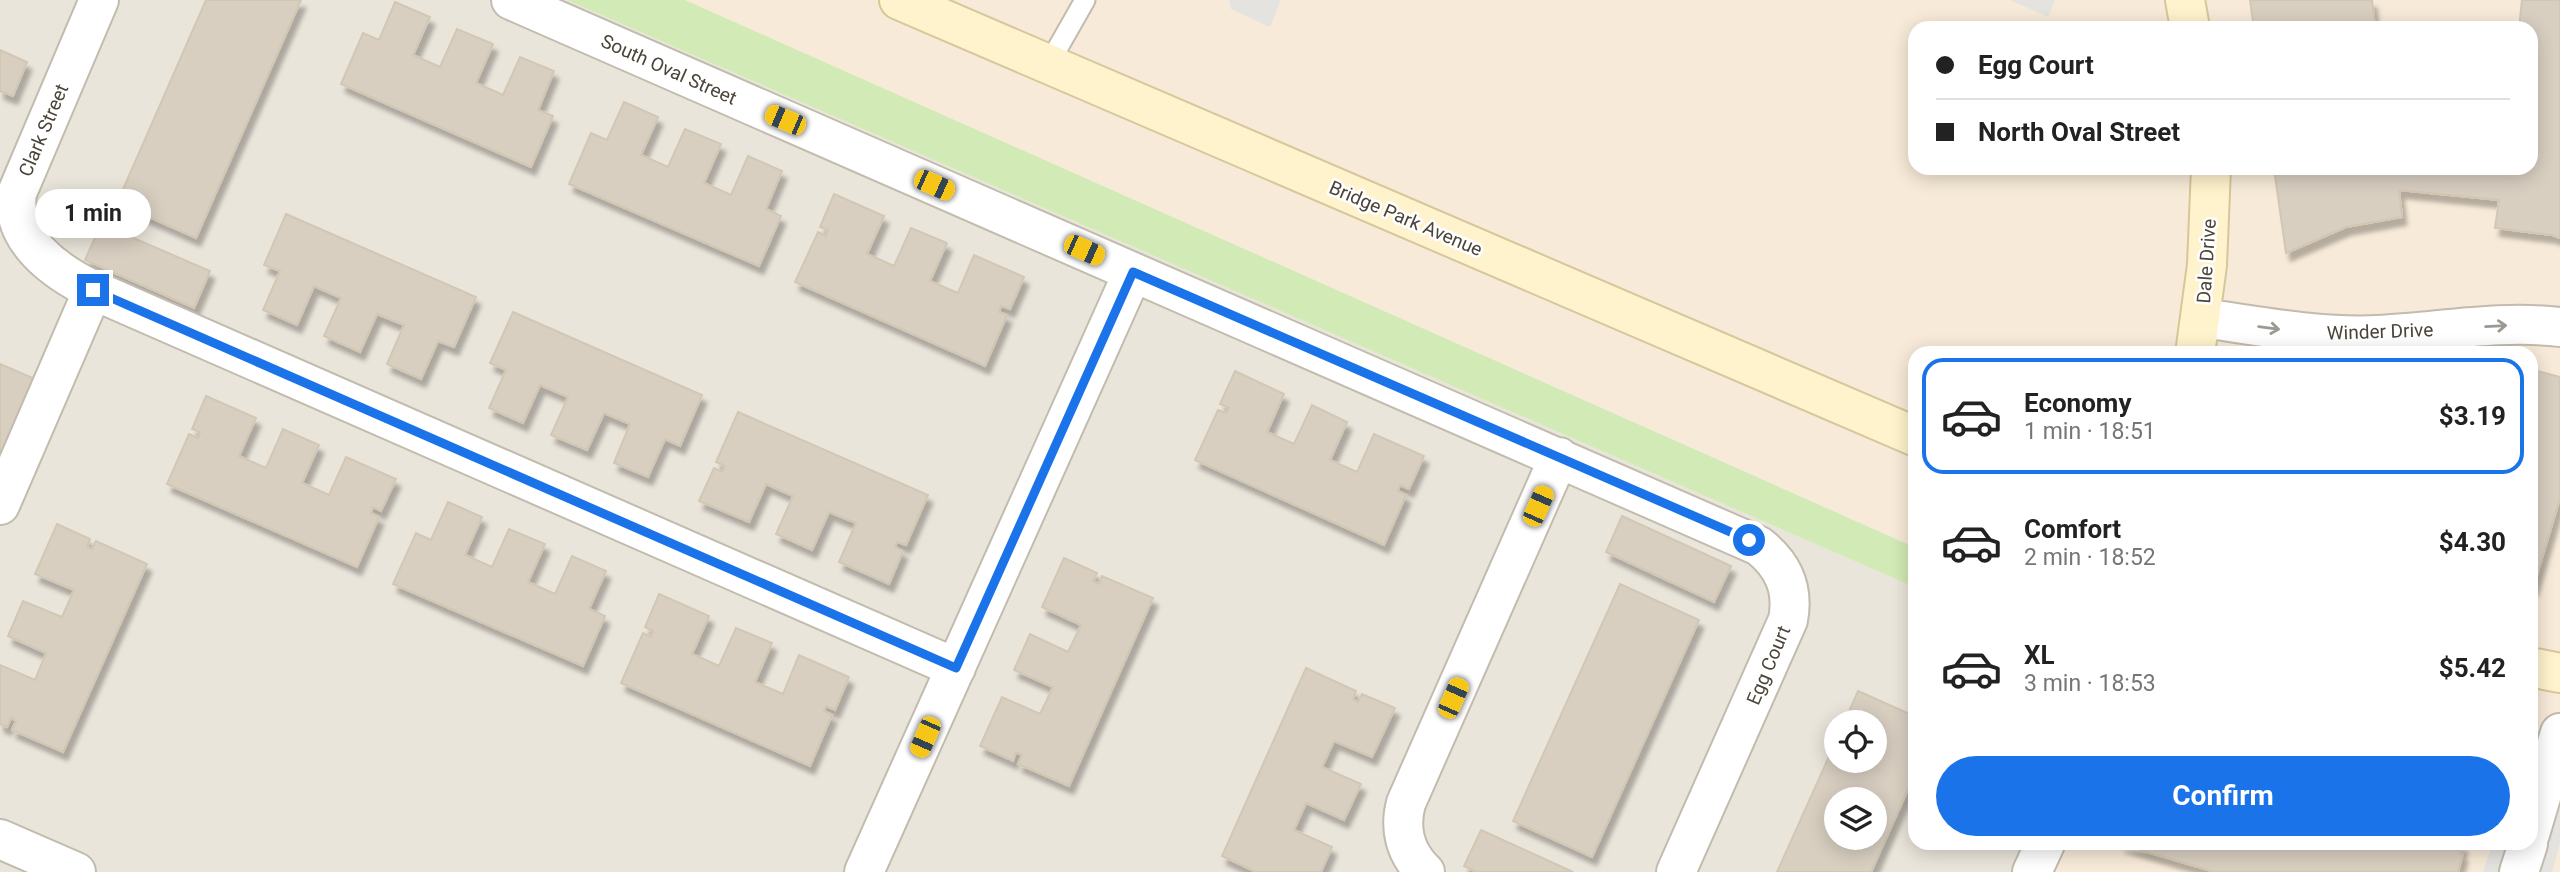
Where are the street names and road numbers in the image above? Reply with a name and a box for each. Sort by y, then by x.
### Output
street label: South Oval Street [597,29,740,110]
street label: Clark Street [14,80,73,180]
street label: Bridge Park Avenue [1326,176,1486,261]
street label: Dale Drive [2192,218,2221,304]
street label: Winder Drive [2326,318,2434,345]
street label: Egg Court [1742,622,1795,708]

